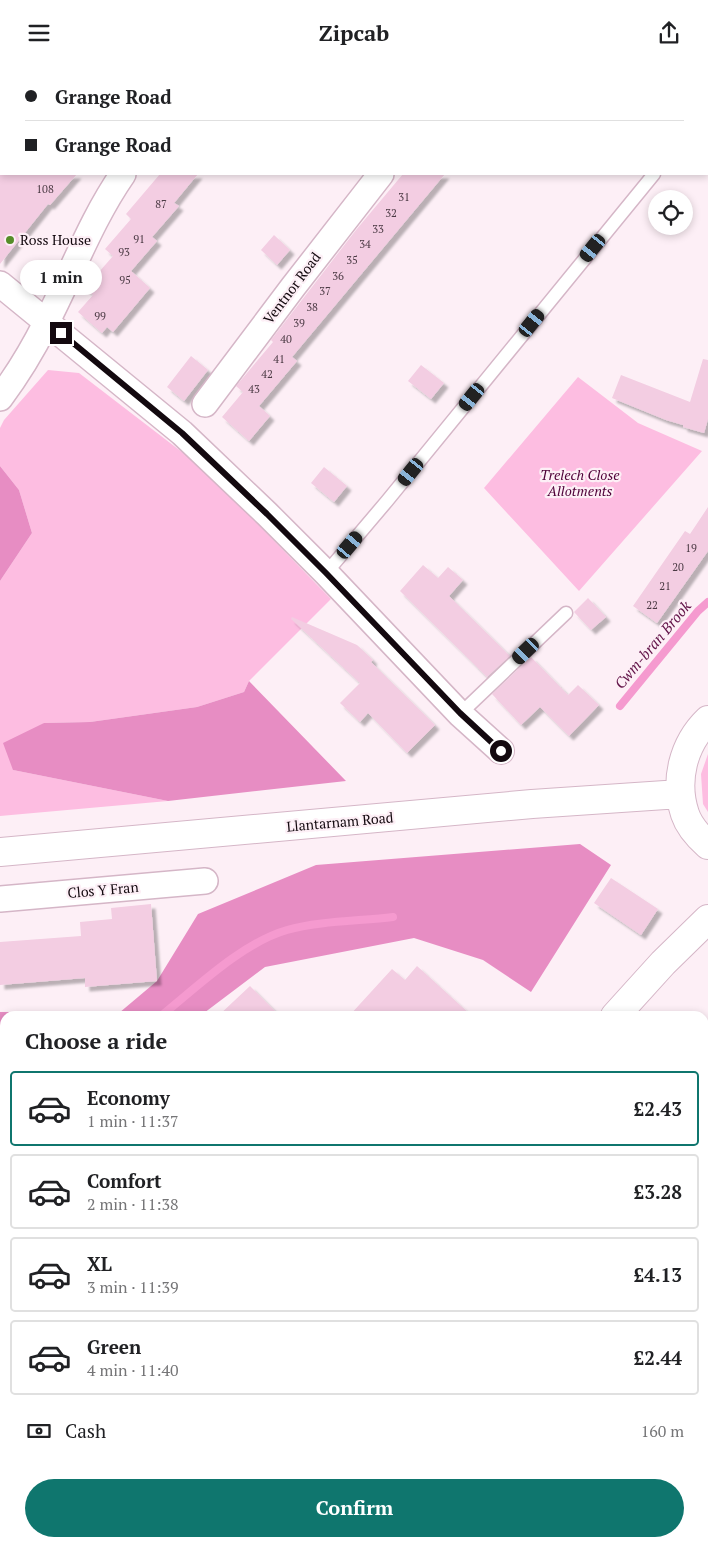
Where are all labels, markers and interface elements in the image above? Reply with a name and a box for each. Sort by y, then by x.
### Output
text: Zipcab [319,18,389,47]
icon: menu [25,19,53,47]
icon: share [655,19,683,47]
text: Grange Road [55,84,172,109]
text: Grange Road [55,132,172,157]
house number: 108 [36,182,54,196]
house number: 31 [398,190,410,204]
map controls [648,190,693,235]
button: locate [648,190,693,235]
house number: 87 [155,197,167,211]
house number: 32 [385,206,397,220]
house number: 33 [372,222,384,236]
place label: Ross House [20,230,91,249]
house number: 91 [133,232,145,246]
car [577,232,608,264]
marker: Ross House [4,234,16,246]
house number: 34 [359,237,371,251]
house number: 93 [118,245,130,259]
street label: Ventnor Road [258,248,325,327]
house number: 35 [346,253,358,267]
callout: 1 min [20,261,102,295]
text: 1 min [39,266,83,288]
house number: 36 [332,269,344,283]
house number: 95 [119,273,131,287]
house number: 37 [319,284,331,298]
house number: 38 [306,300,318,314]
car [516,307,547,339]
house number: 99 [94,309,106,323]
house number: 39 [293,316,305,330]
route end [50,322,72,344]
house number: 40 [280,332,292,346]
house number: 41 [273,352,285,366]
house number: 42 [261,367,273,381]
car [456,381,487,413]
house number: 43 [248,382,260,396]
car [395,456,426,488]
park label: Trelech Close Allotments [540,465,620,500]
car [334,529,365,561]
house number: 19 [685,541,697,555]
house number: 20 [672,560,684,574]
house number: 21 [659,579,671,593]
water label: Cwm-bran Brook [609,596,695,693]
house number: 22 [646,598,658,612]
car [509,635,542,667]
route start [490,740,512,762]
street label: Llantarnam Road [286,807,394,836]
street label: Clos Y Fran [67,877,140,902]
text: Choose a ride [25,1026,167,1055]
text: Economy [87,1085,170,1110]
icon: car [27,1086,72,1131]
text: £2.43 [633,1096,682,1121]
text: 1 min · 11:37 [87,1110,179,1132]
text: Comfort [87,1168,162,1193]
icon: car [27,1169,72,1214]
text: £3.28 [633,1179,682,1204]
text: 2 min · 11:38 [87,1193,179,1215]
text: XL [87,1251,112,1276]
icon: car [27,1252,72,1297]
text: £4.13 [633,1262,682,1287]
text: 3 min · 11:39 [87,1276,179,1298]
text: Green [87,1334,141,1359]
icon: car [27,1335,72,1380]
text: £2.44 [633,1345,682,1370]
text: 4 min · 11:40 [87,1359,179,1381]
icon: cash [25,1417,53,1445]
text: Cash [65,1418,106,1443]
text: 160 m [641,1420,684,1442]
button: Confirm [25,1479,684,1537]

